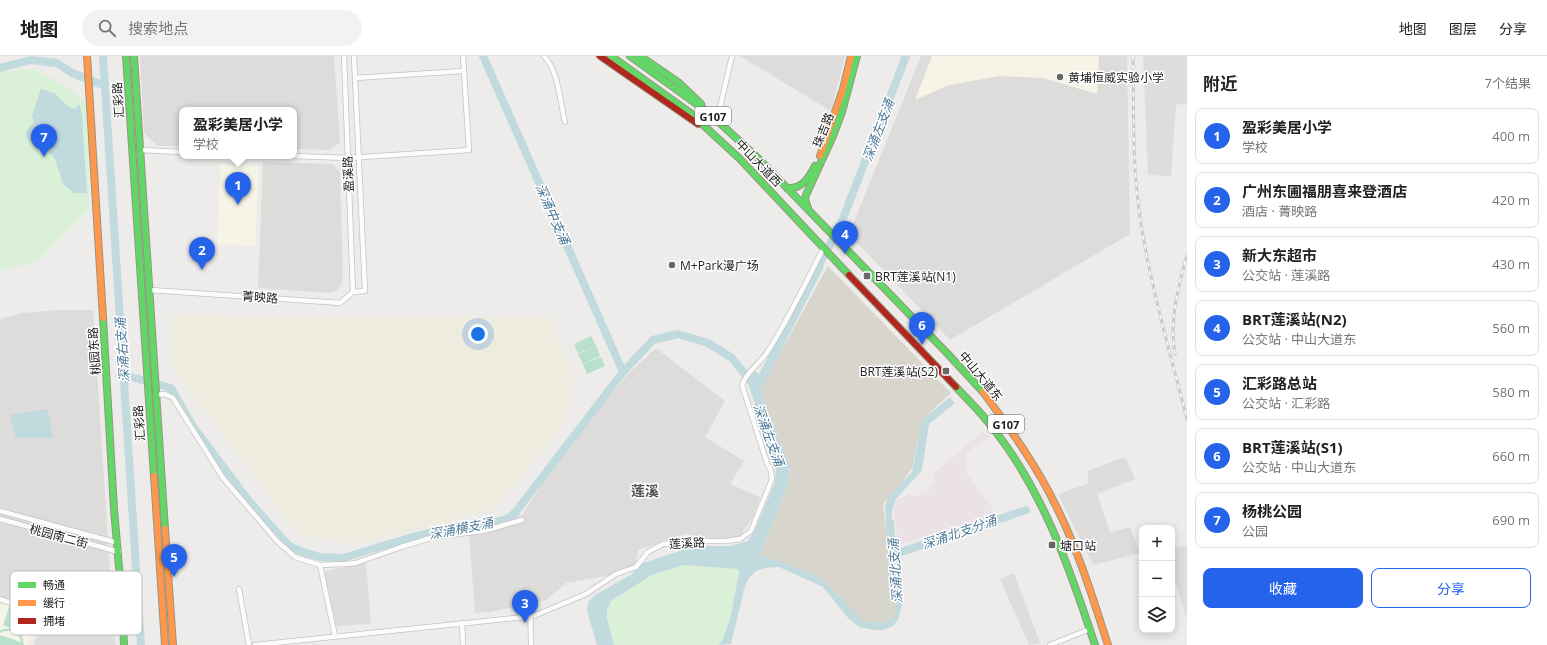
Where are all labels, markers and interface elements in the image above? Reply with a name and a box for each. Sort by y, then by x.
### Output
search box [82,10,362,46]
text: 地图 [20,16,58,42]
icon: search [96,17,118,39]
text: 搜索地点 [128,18,188,38]
text: 地图 [1399,19,1427,38]
text: 图层 [1449,19,1477,38]
text: 分享 [1499,19,1527,38]
place label: 黄埔恒威实验小学 [1068,69,1164,86]
marker: 黄埔恒威实验小学 [1055,72,1065,82]
text: 附近 [1203,72,1237,95]
text: 7个结果 [1485,74,1531,92]
street label: 汇彩路 [108,81,128,119]
water label: 深涌左支涌 [858,95,899,164]
popup [179,107,297,159]
road number: G107 [695,107,731,125]
street label: 珠吉路 [808,110,838,150]
text: 盈彩美居小学 [193,114,283,134]
text: 盈彩美居小学 [1242,117,1332,137]
pin: 7 [31,124,57,157]
text: 1 [1213,127,1221,145]
text: 400 m [1492,127,1530,145]
text: 学校 [193,135,219,153]
street label: 中山大道西 [732,136,786,190]
text: 学校 [1242,138,1268,156]
street label: 盈溪路 [339,156,357,192]
pin: 1 [225,172,251,205]
water label: 深涌中支涌 [532,181,575,249]
text: 广州东圃福朋喜来登酒店 [1242,181,1407,201]
text: 2 [1213,191,1221,209]
text: 420 m [1492,191,1530,209]
text: 酒店 · 菁映路 [1242,202,1317,220]
pin: 4 [832,221,858,254]
pin: 2 [189,237,215,270]
text: 新大东超市 [1242,245,1317,265]
text: 3 [1213,255,1221,273]
text: 430 m [1492,255,1530,273]
place label: M+Park漫广场 [680,257,759,274]
marker: M+Park漫广场 [667,260,677,270]
text: 公交站 · 莲溪路 [1242,266,1330,284]
place label: BRT莲溪站(N1) [875,268,956,285]
marker: BRT莲溪站(N1) [862,271,872,281]
street label: 菁映路 [241,287,279,307]
text: BRT莲溪站(N2) [1242,309,1347,329]
pin: 6 [909,312,935,345]
water label: 深涌右支涌 [111,315,133,383]
text: 4 [1213,319,1221,337]
text: 560 m [1492,319,1530,337]
your location [468,324,488,344]
street label: 桃园东路 [84,326,104,376]
text: 公交站 · 中山大道东 [1242,330,1356,348]
street label: 中山大道东 [955,348,1007,404]
place label: BRT莲溪站(S2) [860,363,938,380]
marker: BRT莲溪站(S2) [941,366,951,376]
text: 汇彩路总站 [1242,373,1317,393]
text: 5 [1213,383,1221,401]
text: 580 m [1492,383,1530,401]
text: 公交站 · 汇彩路 [1242,394,1330,412]
water label: 深涌左支涌 [749,401,789,470]
street label: 汇彩路 [129,404,149,442]
road number: G107 [988,415,1024,433]
text: BRT莲溪站(S1) [1242,437,1343,457]
text: 6 [1213,447,1221,465]
text: 660 m [1492,447,1530,465]
text: 公交站 · 中山大道东 [1242,458,1356,476]
district label: 莲溪 [631,481,659,500]
text: 杨桃公园 [1242,501,1302,521]
water label: 深涌北支分涌 [919,510,1001,553]
text: 7 [1213,511,1221,529]
text: 690 m [1492,511,1530,529]
water label: 深涌横支涌 [427,513,497,543]
street label: 桃园南二街 [28,520,90,552]
text: 公园 [1242,522,1268,540]
map controls [1139,525,1175,633]
button: + [1139,525,1175,561]
street label: 莲溪路 [669,534,705,552]
water label: 深涌北支涌 [884,536,906,604]
place label: 塘口站 [1060,537,1096,554]
marker: 塘口站 [1047,540,1057,550]
pin: 5 [161,544,187,577]
button: − [1139,561,1175,597]
button: 收藏 [1203,568,1363,608]
button: 分享 [1371,568,1531,608]
legend [10,571,142,635]
text: 畅通 [43,577,65,592]
pin: 3 [512,590,538,623]
text: 缓行 [43,595,65,610]
button: layers [1139,597,1175,633]
text: 拥堵 [43,613,65,628]

